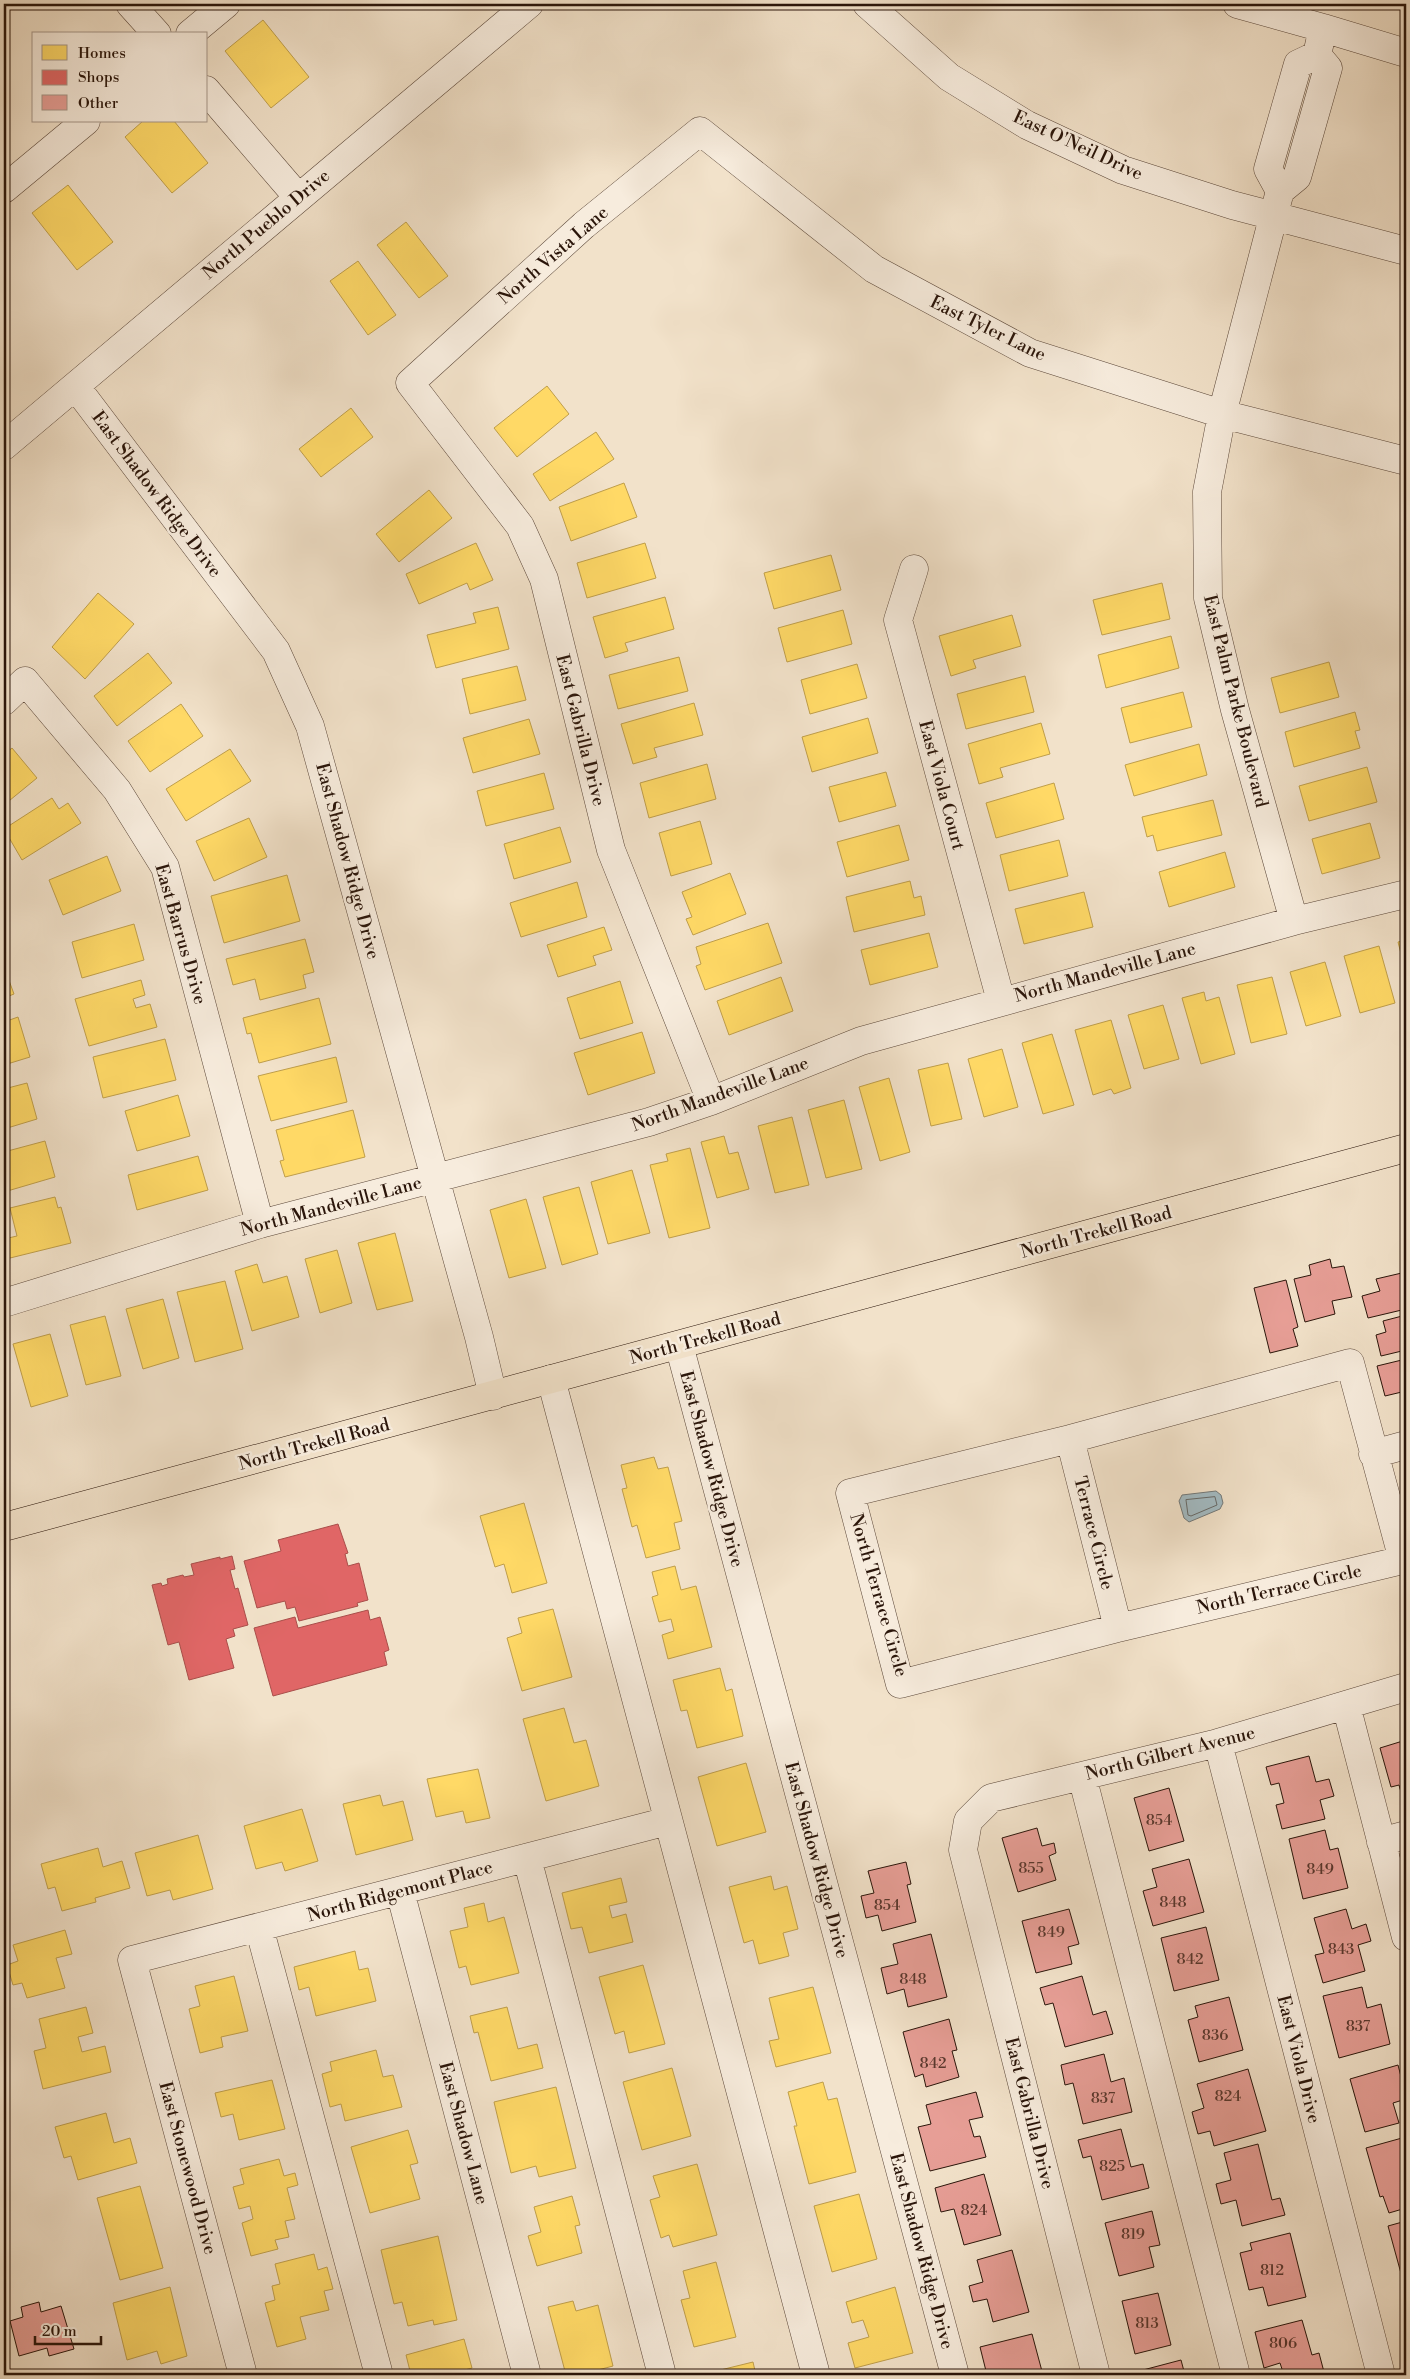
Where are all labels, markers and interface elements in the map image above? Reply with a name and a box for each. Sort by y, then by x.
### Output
legend [32,32,208,122]
text: Homes [78,44,126,63]
text: Shops [78,68,119,87]
text: Other [78,94,119,113]
street label: East O'Neil Drive [1009,105,1146,186]
street label: North Pueblo Drive [198,164,335,285]
street label: North Vista Lane [493,201,613,310]
street label: East Tyler Lane [926,290,1050,366]
street label: East Shadow Ridge Drive [87,407,227,582]
street label: East Palm Parke Boulevard [1198,592,1273,811]
street label: East Gabrilla Drive [551,652,611,808]
street label: East Viola Court [913,718,970,853]
street label: East Shadow Ridge Drive [310,760,385,962]
street label: East Barrus Drive [149,861,212,1007]
street label: North Mandeville Lane [1012,937,1198,1008]
street label: North Mandeville Lane [628,1052,812,1137]
street label: North Mandeville Lane [238,1171,424,1242]
street label: North Trekell Road [1018,1201,1175,1264]
street label: North Trekell Road [627,1307,784,1370]
street label: East Shadow Ridge Drive [674,1368,749,1570]
street label: North Trekell Road [236,1413,393,1476]
street label: Terrace Circle [1068,1474,1119,1592]
street label: North Terrace Circle [844,1511,913,1679]
street label: North Terrace Circle [1194,1559,1364,1620]
street label: North Gilbert Avenue [1083,1721,1257,1786]
street label: East Shadow Ridge Drive [779,1759,854,1961]
house number: 854 [1146,1811,1172,1830]
street label: North Ridgemont Place [305,1856,495,1927]
house number: 855 [1018,1859,1044,1878]
house number: 849 [1306,1860,1334,1879]
house number: 848 [1159,1893,1187,1912]
house number: 854 [874,1896,900,1915]
house number: 849 [1037,1923,1065,1942]
house number: 843 [1328,1940,1354,1959]
house number: 842 [1177,1950,1203,1969]
house number: 848 [899,1970,927,1989]
street label: East Viola Drive [1271,1993,1326,2126]
house number: 837 [1346,2017,1371,2036]
house number: 836 [1202,2026,1228,2045]
street label: East Gabrilla Drive [1000,2035,1060,2191]
house number: 842 [920,2054,946,2073]
street label: East Shadow Lane [433,2059,494,2207]
street label: East Stonewood Drive [153,2079,222,2257]
house number: 824 [1215,2087,1241,2106]
house number: 837 [1091,2089,1116,2108]
street label: East Shadow Ridge Drive [884,2150,959,2352]
house number: 825 [1099,2157,1125,2176]
house number: 824 [961,2201,987,2220]
house number: 819 [1121,2225,1145,2244]
house number: 812 [1260,2261,1284,2280]
scale bar [35,2314,101,2346]
house number: 813 [1135,2314,1159,2333]
text: 20 m [42,2322,77,2341]
house number: 806 [1269,2334,1297,2353]

